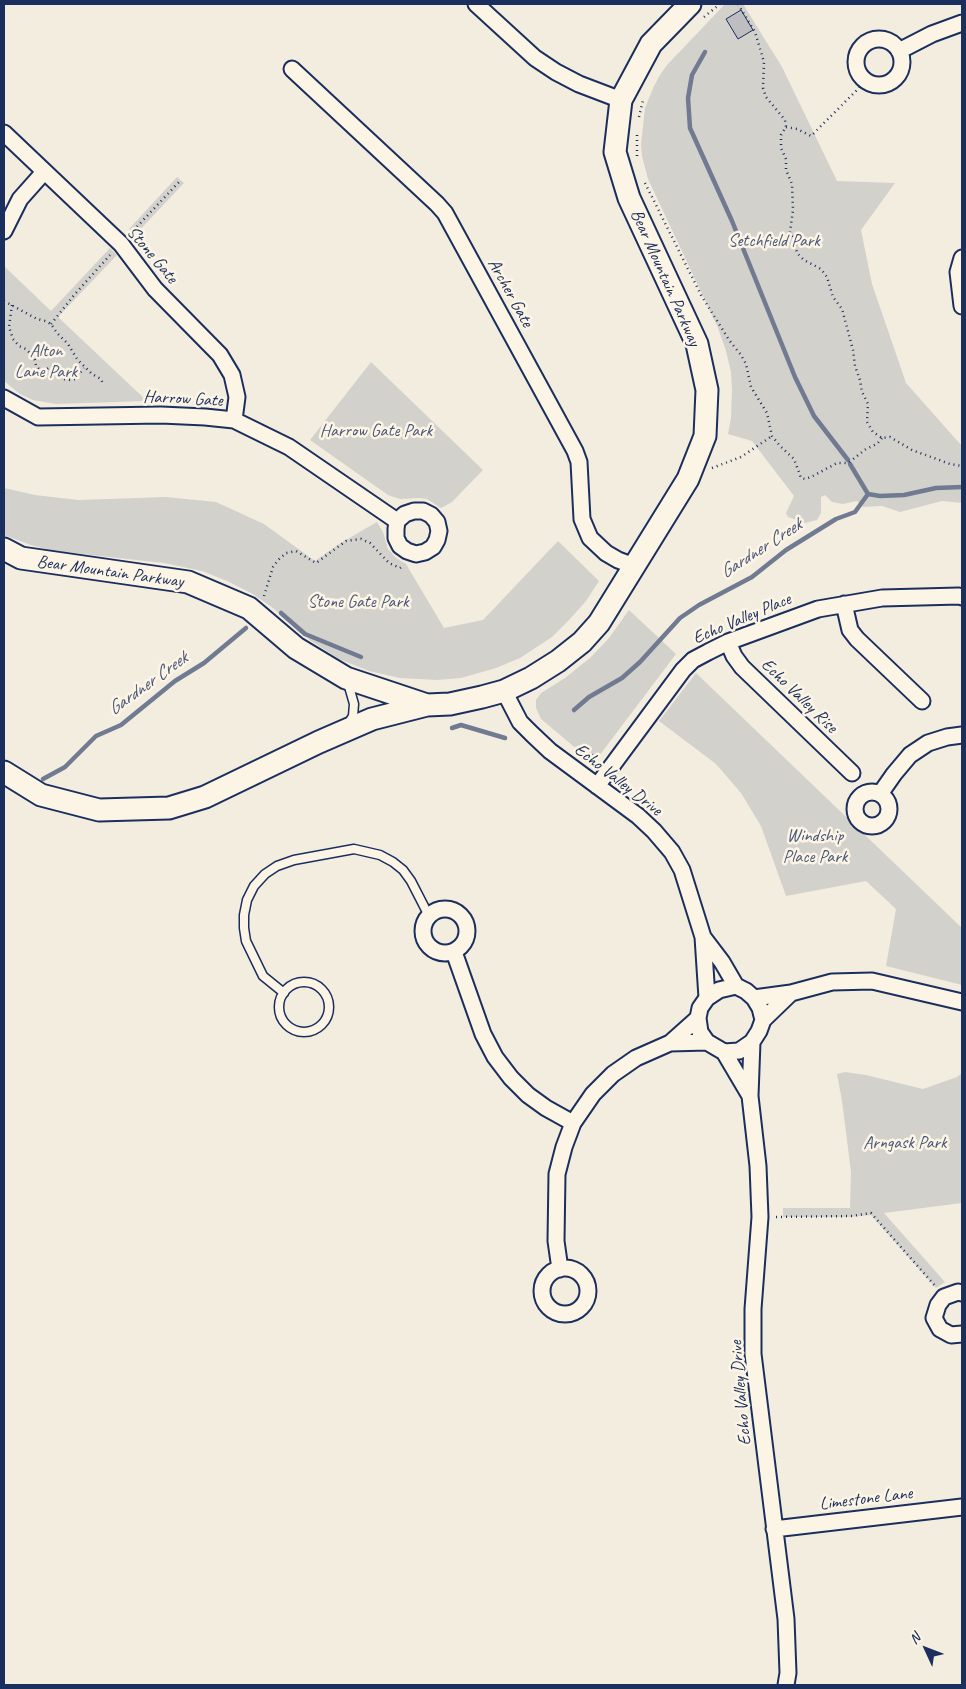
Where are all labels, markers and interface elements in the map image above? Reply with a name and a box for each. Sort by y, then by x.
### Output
street label: Bear Mountain Parkway [625,206,705,350]
street label: Stone Gate [122,222,182,288]
park label: Setchfield Park [728,230,820,252]
street label: Archer Gate [482,255,538,331]
park label: Alton Lane Park [15,340,77,382]
street label: Harrow Gate [143,386,223,412]
park label: Harrow Gate Park [320,420,432,442]
water label: Gardner Creek [716,514,806,584]
street label: Bear Mountain Parkway [35,551,185,593]
street label: Echo Valley Place [690,589,794,649]
park label: Stone Gate Park [307,591,409,613]
water label: Gardner Creek [104,647,192,721]
street label: Echo Valley Rise [756,654,842,738]
street label: Echo Valley Drive [570,739,666,821]
park label: Windship Place Park [783,825,847,868]
park label: Arngask Park [863,1132,947,1154]
street label: Echo Valley Drive [726,1340,756,1446]
street label: Limestone Lane [818,1483,914,1515]
north arrow [901,1624,951,1674]
text: N [905,1629,924,1647]

